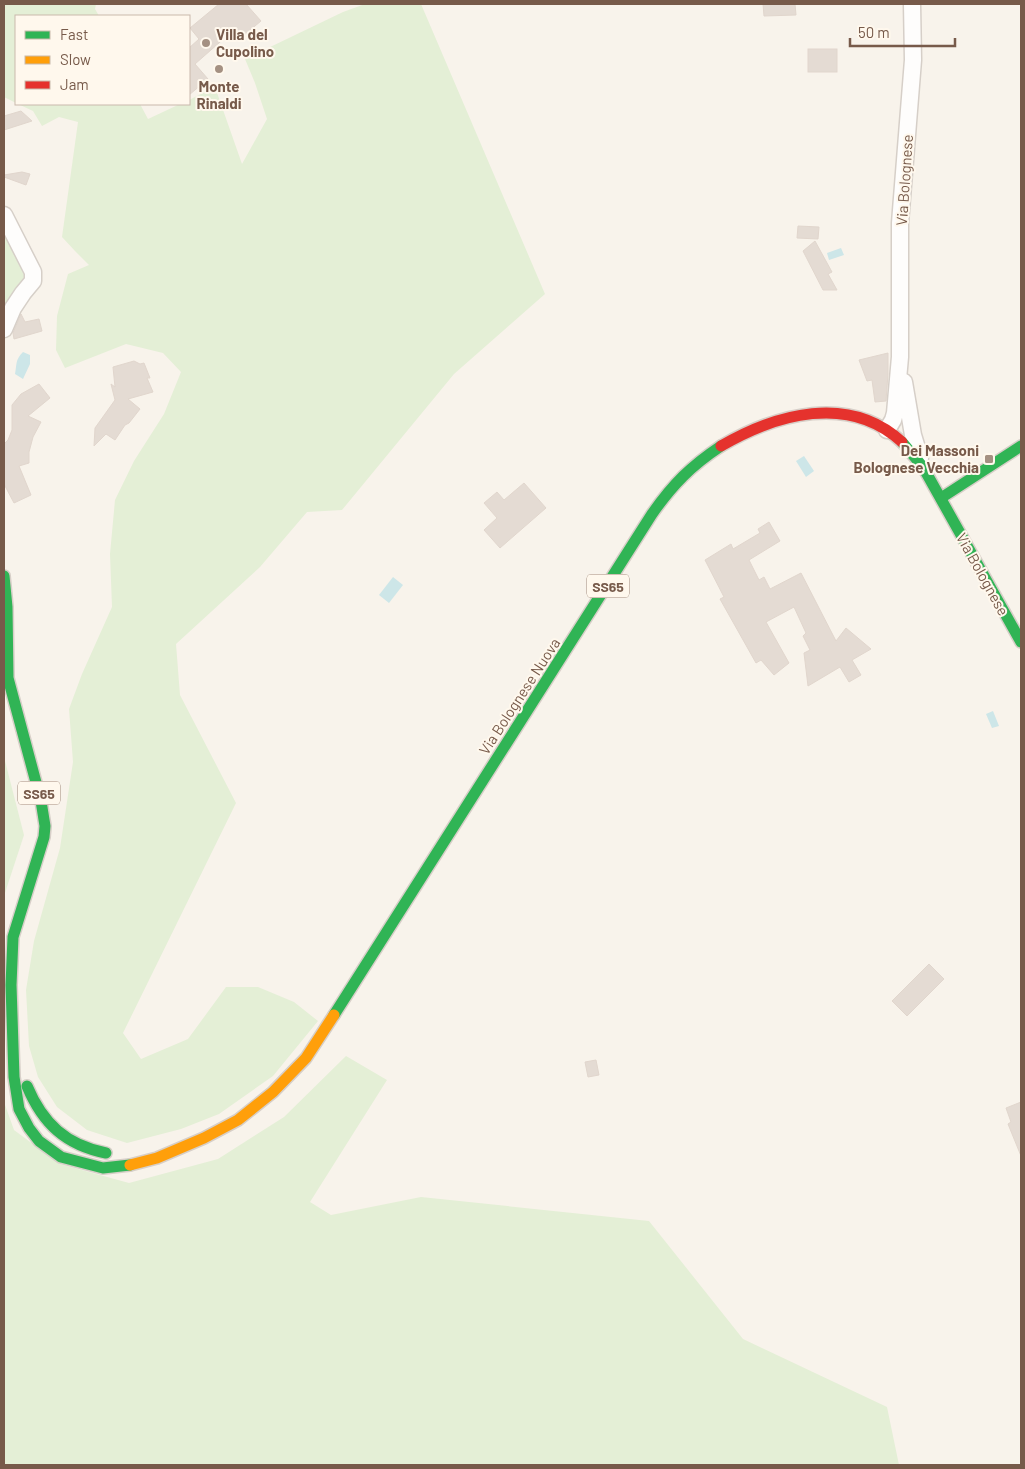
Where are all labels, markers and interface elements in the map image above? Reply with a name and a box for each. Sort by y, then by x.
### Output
legend [15,15,190,105]
scale bar [850,15,955,47]
text: 50 m [858,23,890,41]
text: Fast [60,25,88,43]
place label: Villa del Cupolino [216,25,274,60]
marker: Villa del Cupolino [200,37,212,49]
text: Slow [60,50,91,68]
marker: Monte Rinaldi [213,63,225,75]
text: Jam [60,75,89,93]
place label: Monte Rinaldi [196,77,242,112]
street label: Via Bolognese [892,134,916,226]
place label: Dei Massoni Bolognese Vecchia [853,441,979,476]
marker: Dei Massoni Bolognese Vecchia [983,453,995,465]
street label: Via Bolognese [953,530,1013,618]
road number: SS65 [587,574,629,598]
street label: Via Bolognese Nuova [475,634,563,758]
road number: SS65 [18,781,60,804]

